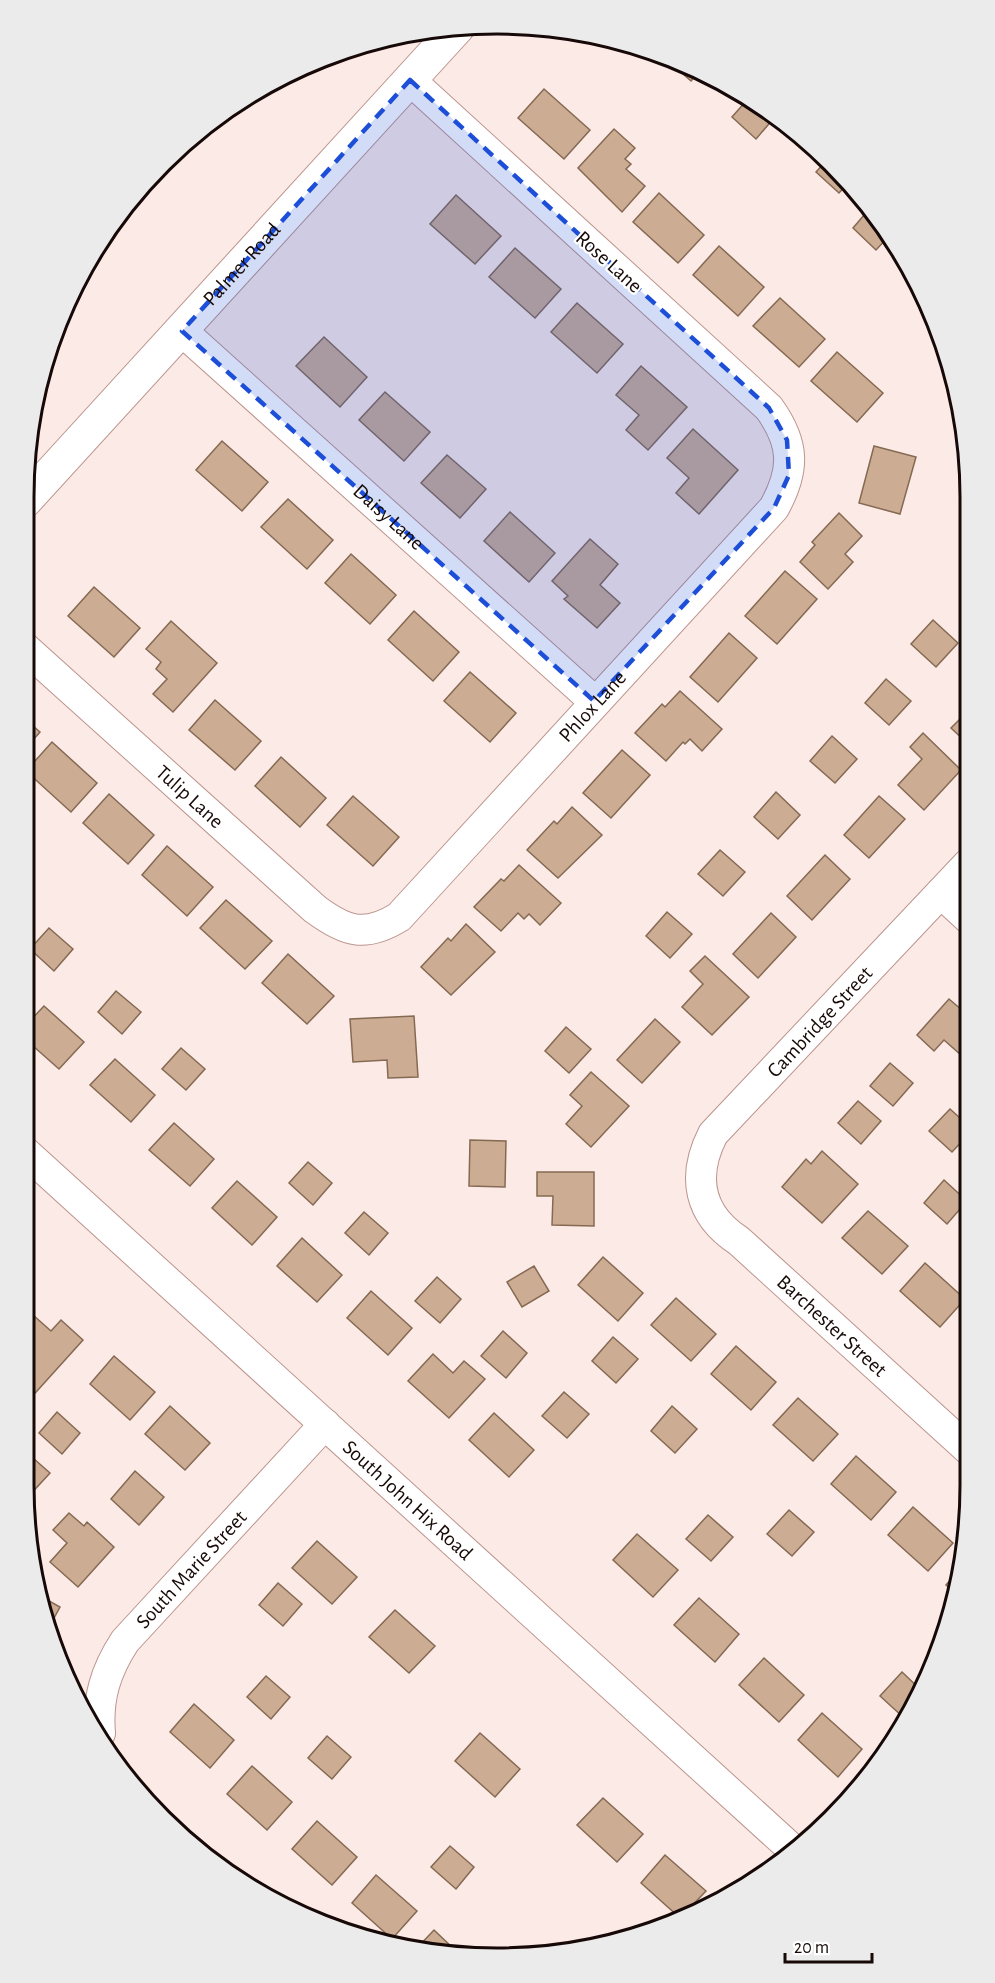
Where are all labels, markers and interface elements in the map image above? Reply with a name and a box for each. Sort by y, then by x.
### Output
street label: Palmer Road [199,219,284,309]
street label: Rose Lane [572,227,646,297]
street label: Daisy Lane [349,480,428,554]
street label: Phlox Lane [555,667,630,746]
street label: Tulip Lane [152,761,228,832]
street label: Cambridge Street [763,962,877,1082]
street label: Barchester Street [773,1271,891,1381]
street label: South John Hix Road [339,1436,477,1564]
street label: South Marie Street [132,1506,251,1632]
scale bar [785,1926,872,1964]
text: 20 m [794,1939,829,1957]

